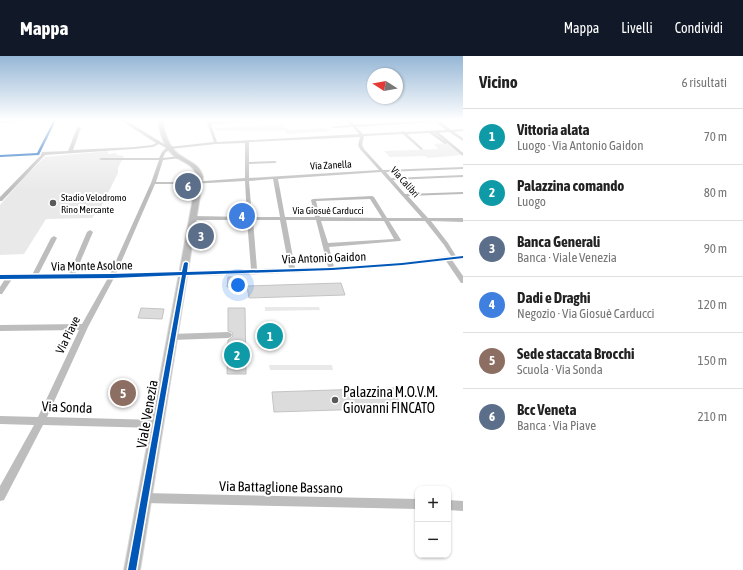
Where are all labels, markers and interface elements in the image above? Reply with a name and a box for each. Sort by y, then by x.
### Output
text: Mappa [20,17,68,39]
text: Mappa [564,20,599,36]
text: Livelli [621,20,653,36]
text: Condividi [675,20,723,36]
north arrow [367,68,403,104]
text: Vicino [479,72,518,92]
text: 6 risultati [681,75,727,90]
text: Vittoria alata [517,121,589,138]
text: 1 [489,129,495,144]
text: 70 m [704,129,727,144]
text: Luogo · Via Antonio Gaidon [517,138,643,153]
street label: Via Zanella [310,158,352,172]
street label: Via Calibri [388,164,422,200]
pin: 6 [175,171,201,201]
text: Palazzina comando [517,177,624,194]
text: 2 [489,185,495,200]
text: 80 m [704,185,727,200]
place label: Stadio Velodromo Rino Mercante [61,192,127,215]
text: Luogo [517,194,546,209]
marker: Stadio Velodromo Rino Mercante [48,198,58,208]
pin: 4 [229,201,255,231]
street label: Via Giosuè Carducci [292,205,364,216]
pin: 3 [188,221,214,251]
text: Banca Generali [517,233,600,250]
text: 3 [489,241,495,256]
text: 90 m [704,241,727,256]
street label: Via Antonio Gaidon [282,250,366,266]
text: Banca · Viale Venezia [517,250,617,265]
street label: Via Monte Asolone [51,258,133,274]
your location [228,275,248,295]
text: Dadi e Draghi [517,289,591,306]
text: 4 [489,297,495,312]
text: 120 m [698,297,727,312]
text: Negozio · Via Giosuè Carducci [517,306,655,321]
street label: Via Piave [53,314,83,356]
pin: 1 [257,321,283,351]
pin: 2 [224,340,250,370]
text: Sede staccata Brocchi [517,345,634,362]
text: 5 [489,353,495,368]
text: 150 m [698,353,727,368]
text: Scuola · Via Sonda [517,362,603,377]
pin: 5 [110,378,136,408]
street label: Viale Venezia [133,379,161,449]
place label: Palazzina M.O.V.M. Giovanni FINCATO [343,384,438,416]
marker: Palazzina M.O.V.M. Giovanni FINCATO [330,395,340,405]
street label: Via Sonda [41,398,93,416]
text: Bcc Veneta [517,401,576,418]
text: 6 [489,409,495,424]
text: 210 m [698,409,727,424]
text: Banca · Via Piave [517,418,596,433]
street label: Via Battaglione Bassano [219,478,343,496]
map controls [415,486,451,558]
button: + [415,486,451,522]
button: − [415,522,451,558]

